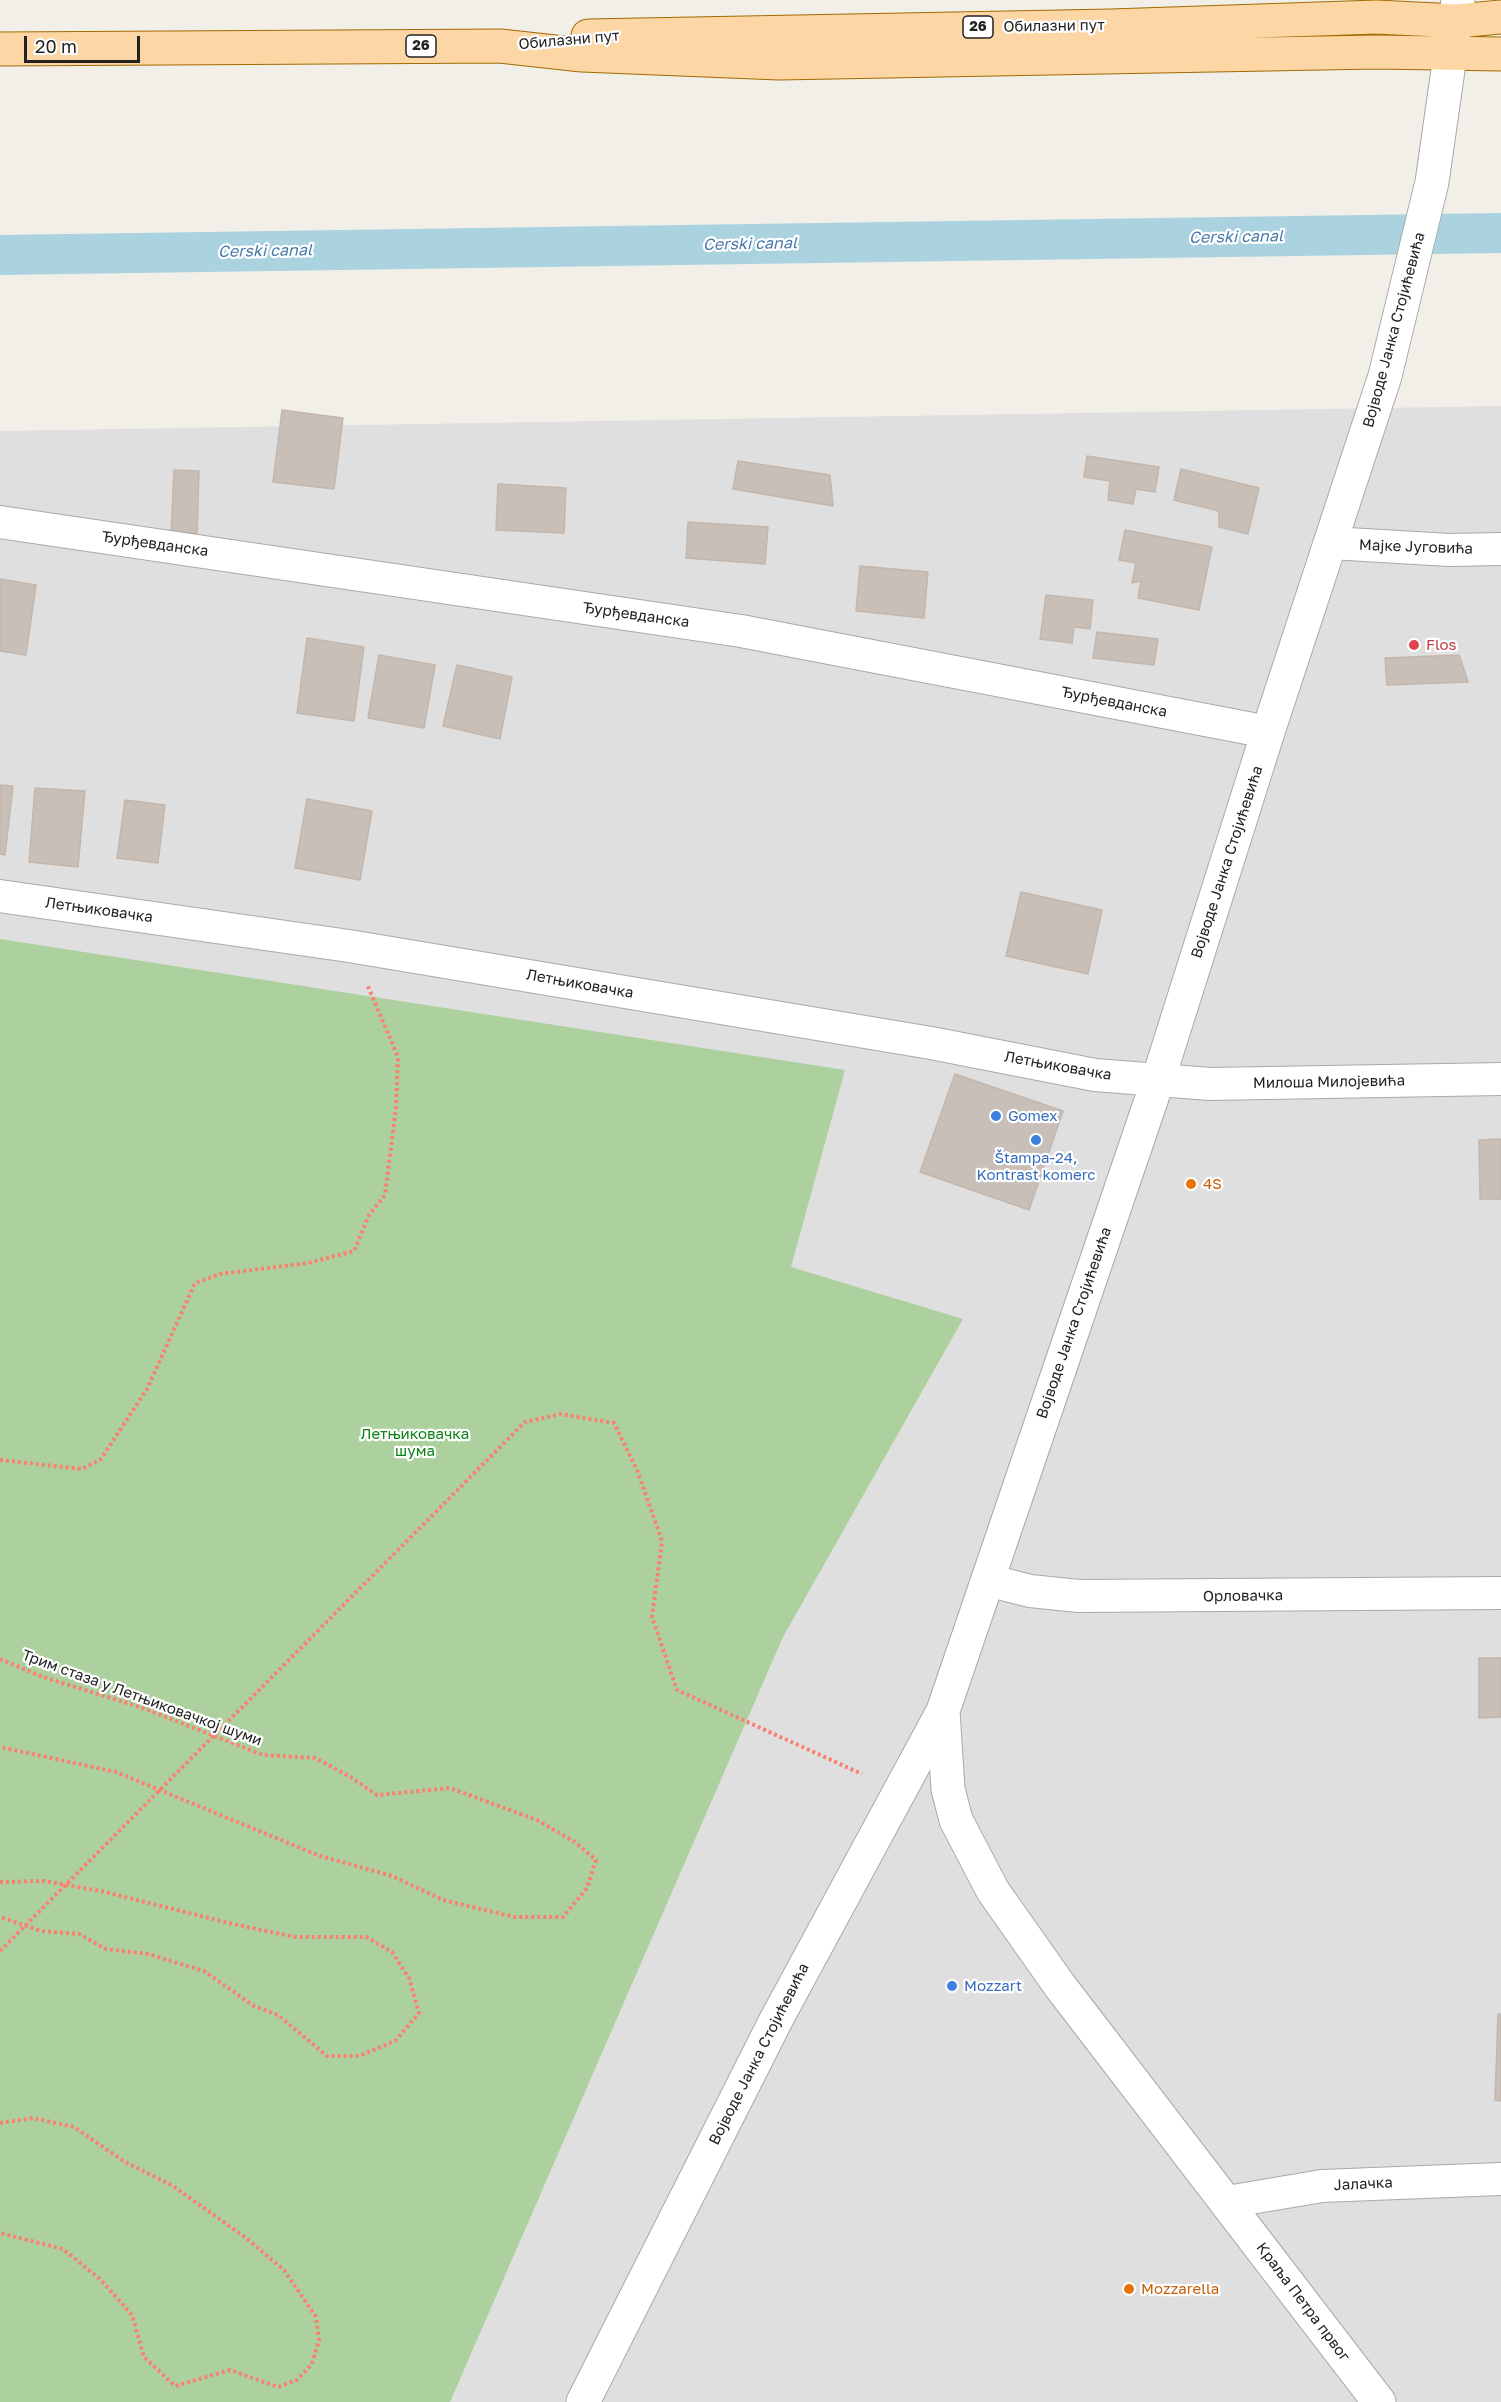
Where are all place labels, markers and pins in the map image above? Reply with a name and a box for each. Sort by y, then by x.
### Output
place label: Flos [1426,636,1457,654]
marker: Flos [1407,638,1421,652]
place label: Gomex [1008,1107,1057,1125]
marker: Gomex [989,1109,1003,1123]
marker: Štampa-24, Kontrast komerc [1029,1133,1043,1147]
place label: Štampa-24, Kontrast komerc [976,1149,1096,1184]
place label: 4S [1203,1175,1222,1193]
marker: 4S [1184,1177,1198,1191]
place label: Mozzart [964,1977,1022,1995]
marker: Mozzart [945,1979,959,1993]
place label: Mozzarella [1141,2280,1219,2298]
marker: Mozzarella [1122,2282,1136,2296]

